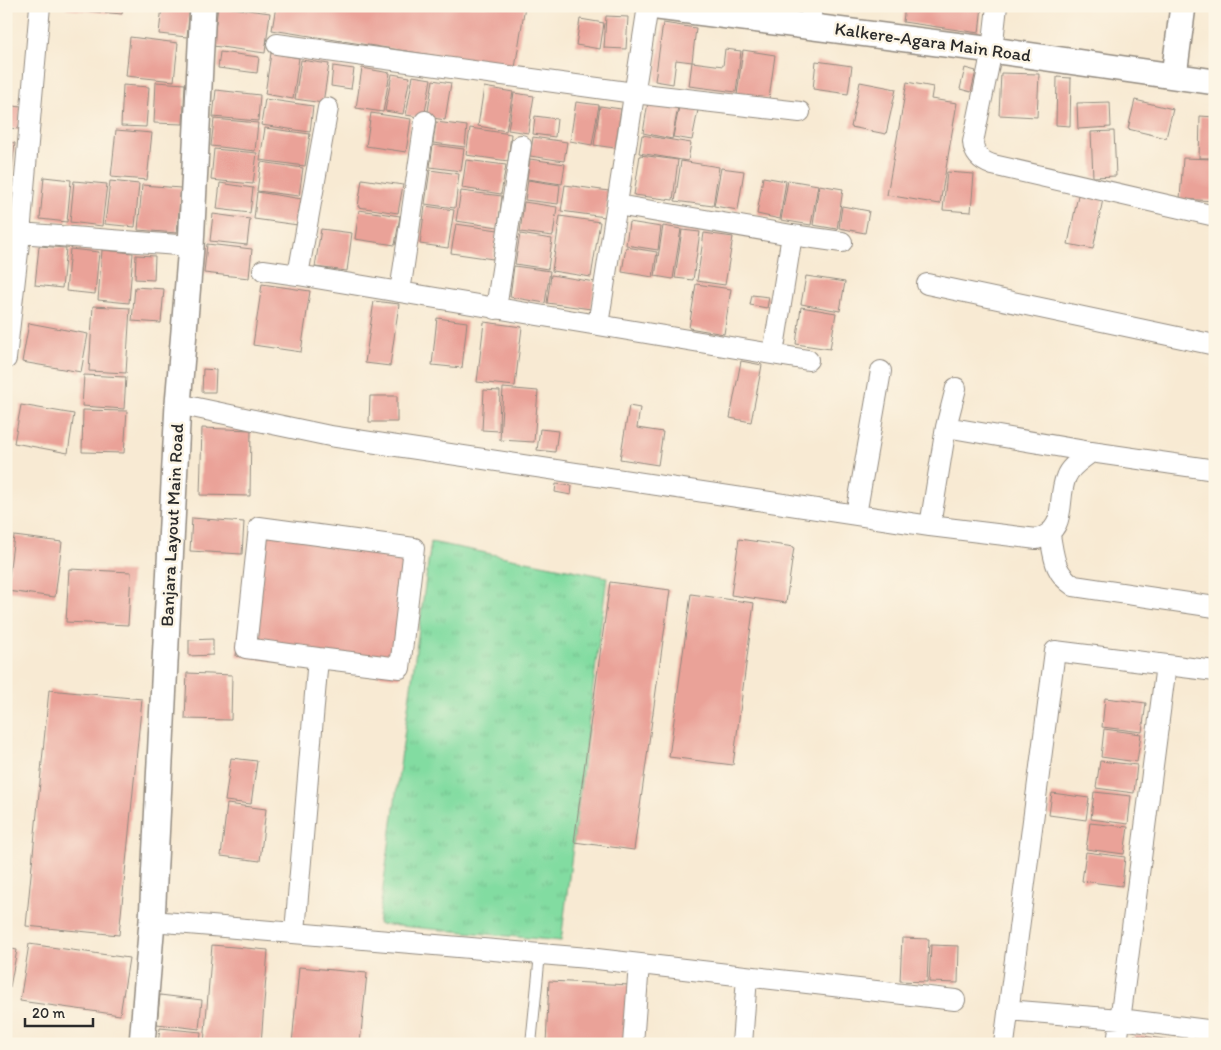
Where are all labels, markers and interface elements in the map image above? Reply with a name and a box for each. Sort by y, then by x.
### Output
street label: Kalkere-Agara Main Road [833,17,1033,67]
street label: Banjara Layout Main Road [156,423,188,627]
scale bar [25,995,92,1027]
text: 20 m [32,1004,66,1022]

